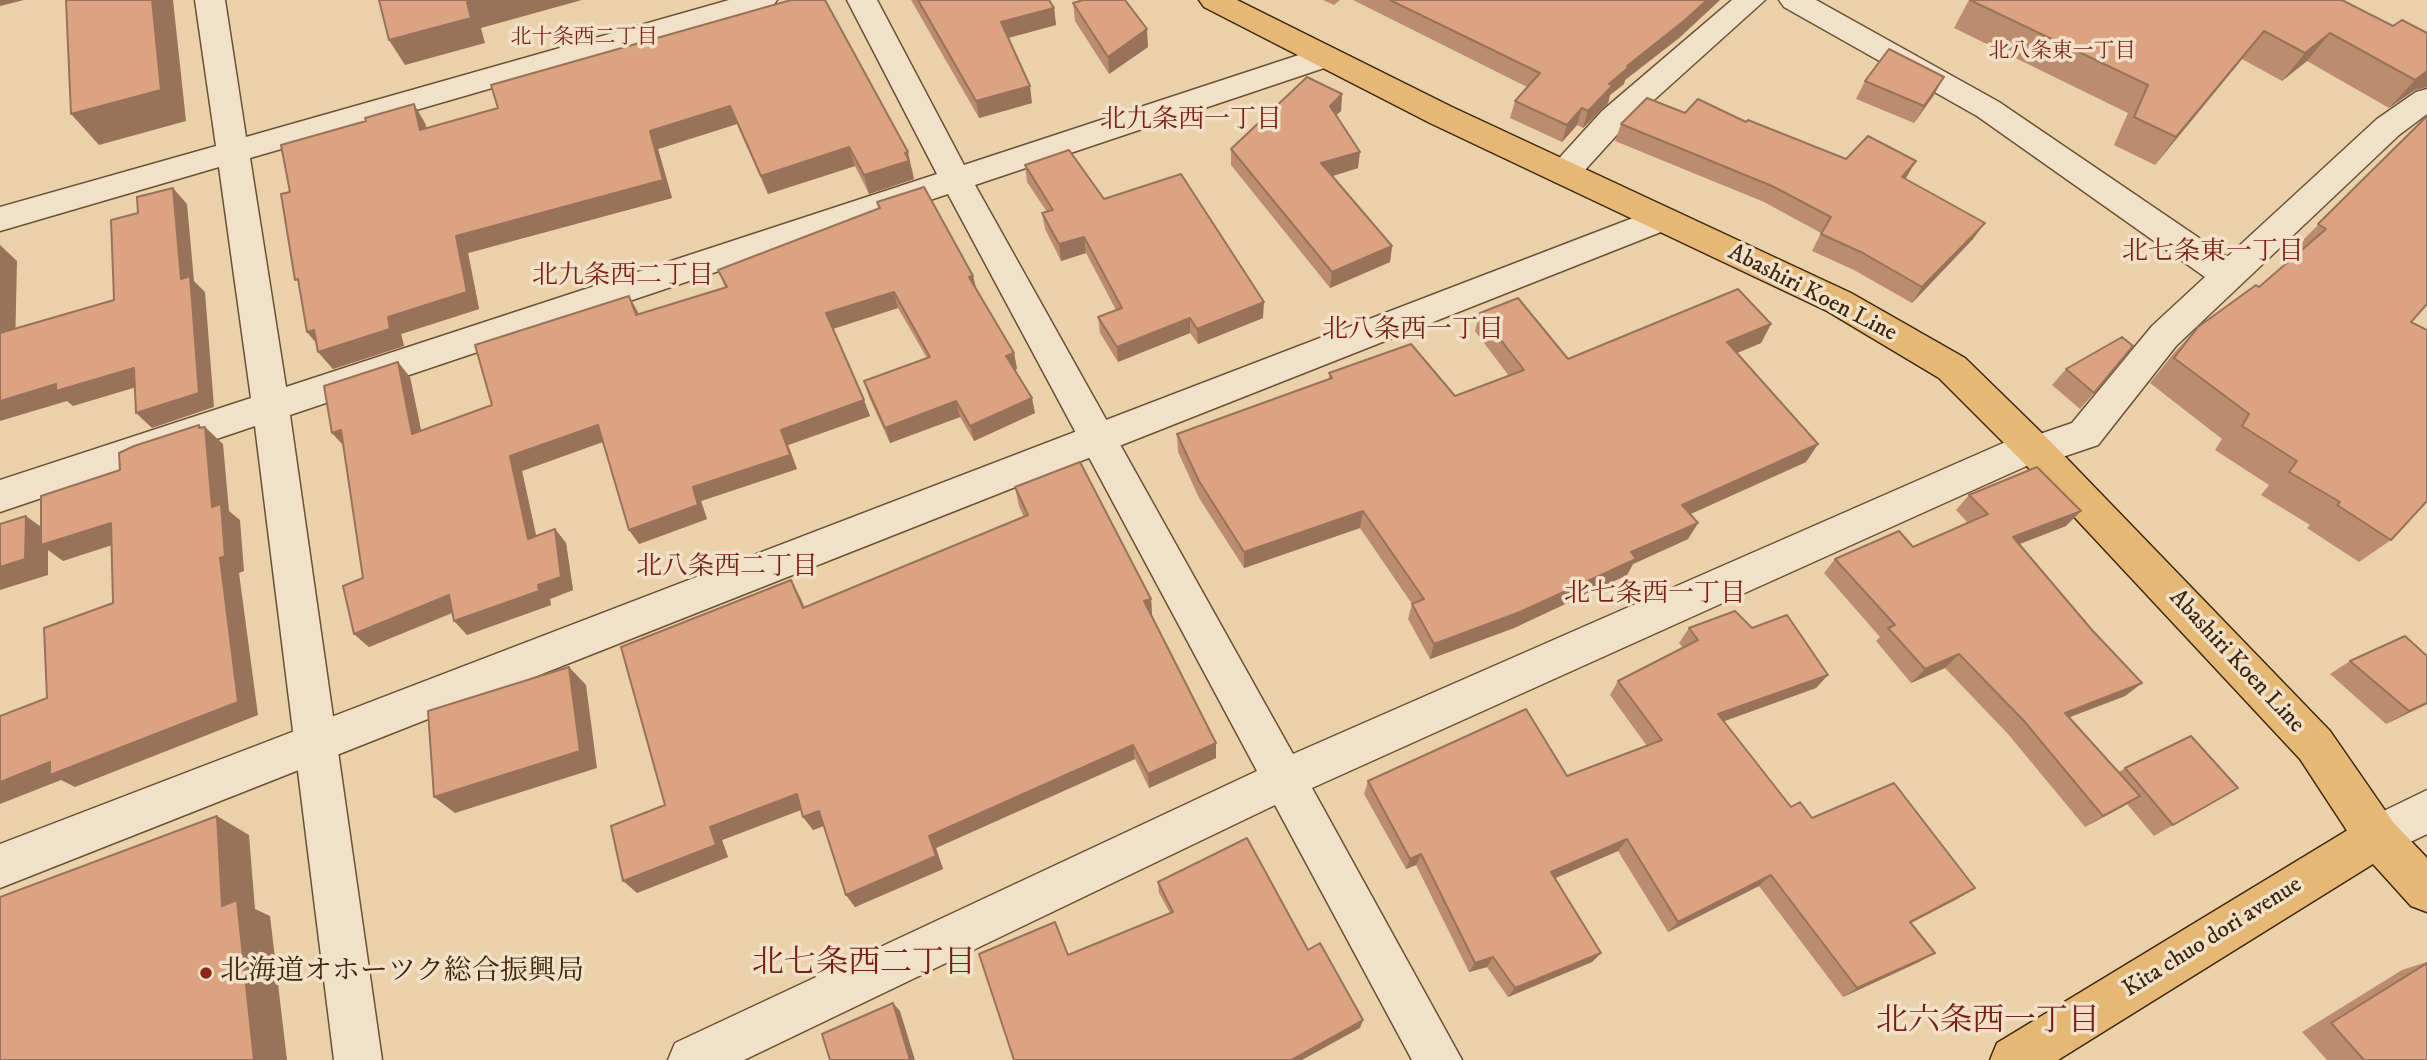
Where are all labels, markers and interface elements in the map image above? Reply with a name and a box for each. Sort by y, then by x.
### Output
district label: 北十条西二丁目 [511,26,657,52]
district label: 北八条東一丁目 [1989,40,2135,66]
district label: 北九条西一丁目 [1100,106,1282,138]
district label: 北七条東一丁目 [2122,238,2304,270]
street label: Abashiri Koen Line [1723,239,1901,349]
district label: 北九条西二丁目 [532,262,714,294]
district label: 北八条西一丁目 [1322,316,1504,348]
district label: 北八条西二丁目 [636,553,818,585]
district label: 北七条西一丁目 [1564,580,1746,612]
street label: Abashiri Koen Line [2162,584,2310,740]
street label: Kita chuo dori avenue [2118,871,2308,1005]
district label: 北七条西二丁目 [752,946,976,984]
place label: 北海道オホーツク総合振興局 [220,956,584,990]
marker: 北海道オホーツク総合振興局 [198,965,214,981]
district label: 北六条西一丁目 [1876,1004,2100,1042]

